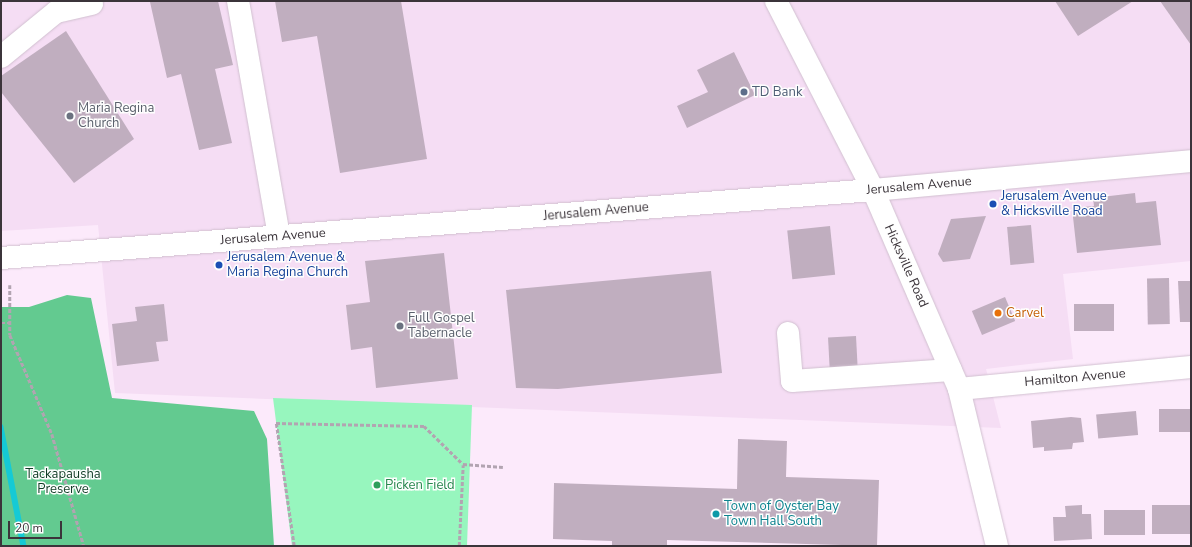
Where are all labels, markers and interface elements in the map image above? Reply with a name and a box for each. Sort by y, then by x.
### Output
place label: TD Bank [752,84,802,100]
marker: TD Bank [739,87,749,97]
place label: Maria Regina Church [78,101,154,132]
marker: Maria Regina Church [65,111,75,121]
street label: Jerusalem Avenue [866,174,972,198]
place label: Jerusalem Avenue & Hicksville Road [1001,189,1107,220]
marker: Jerusalem Avenue & Hicksville Road [988,199,998,209]
street label: Jerusalem Avenue [543,200,649,224]
street label: Hicksville Road [881,222,931,310]
street label: Jerusalem Avenue [220,226,326,248]
place label: Jerusalem Avenue & Maria Regina Church [227,250,348,281]
marker: Jerusalem Avenue & Maria Regina Church [214,260,224,270]
place label: Carvel [1006,305,1044,321]
marker: Carvel [993,308,1003,318]
place label: Full Gospel Tabernacle [408,311,475,342]
marker: Full Gospel Tabernacle [395,321,405,331]
street label: Hamilton Avenue [1024,366,1126,390]
park label: Tackapausha Preserve [25,467,101,498]
place label: Picken Field [385,477,455,493]
marker: Picken Field [372,480,382,490]
place label: Town of Oyster Bay Town Hall South [724,499,839,530]
marker: Town of Oyster Bay Town Hall South [711,509,721,519]
scale bar [10,513,64,539]
text: 20 m [15,520,43,536]

